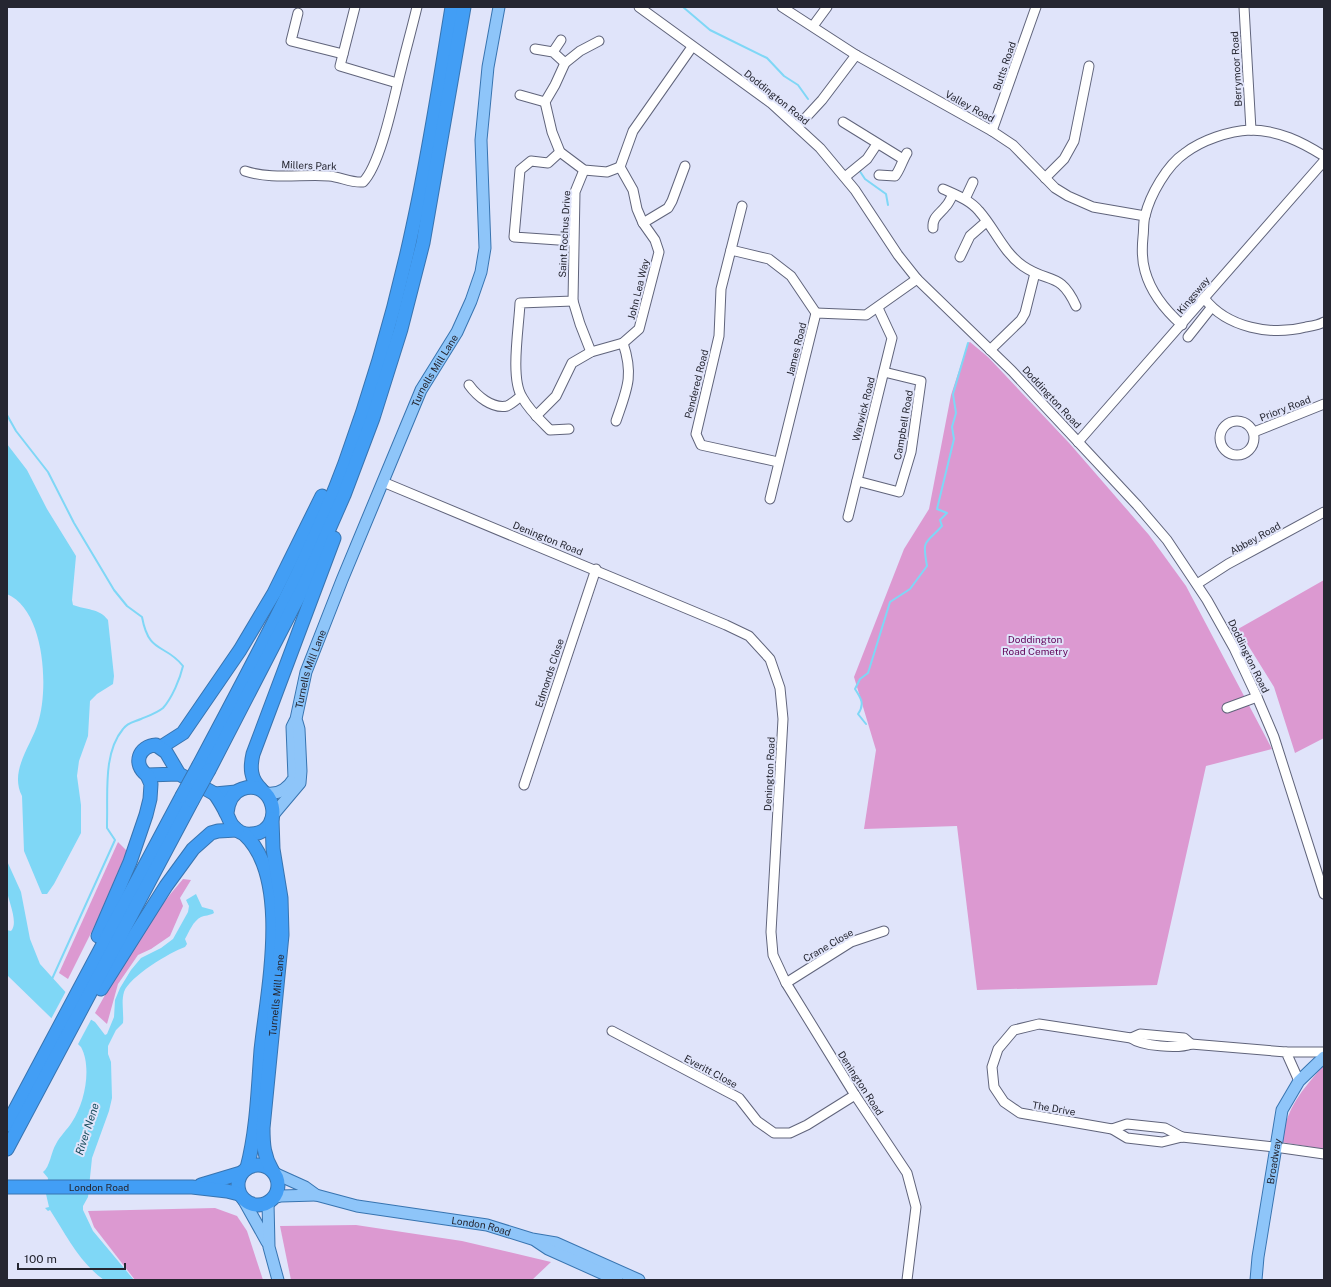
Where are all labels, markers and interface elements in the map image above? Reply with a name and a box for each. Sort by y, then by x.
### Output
street label: Berrymoor Road [1228,31,1244,107]
street label: Butts Road [990,40,1018,92]
street label: Doddington Road [742,67,812,127]
street label: Valley Road [943,88,997,124]
street label: Millers Park [281,158,337,172]
street label: Saint Rochus Drive [556,190,572,278]
street label: John Lea Way [625,257,652,321]
street label: Kingsway [1174,274,1212,316]
street label: James Road [784,321,808,377]
street label: Turnells Mill Lane [409,332,460,409]
street label: Pendered Road [682,348,710,420]
street label: Doddington Road [1020,363,1084,431]
street label: Warwick Road [849,375,877,442]
street label: Campbell Road [891,389,915,461]
street label: Priory Road [1258,393,1312,423]
street label: Denington Road [511,519,585,557]
street label: Abbey Road [1228,519,1282,557]
street label: Doddington Road [1226,617,1272,695]
street label: Turnells Mill Lane [292,627,328,709]
park label: Doddington Road Cemetry [1002,633,1069,657]
street label: Edmonds Close [532,637,566,709]
street label: Denington Road [761,737,777,811]
street label: Crane Close [801,926,856,964]
street label: Turnells Mill Lane [266,953,286,1037]
street label: Denington Road [836,1049,886,1117]
street label: Everitt Close [682,1052,740,1090]
street label: The Drive [1031,1098,1077,1118]
water label: River Nene [73,1102,101,1156]
street label: Broadway [1264,1137,1283,1185]
street label: London Road [69,1181,129,1193]
street label: London Road [451,1214,513,1238]
scale bar [18,1245,125,1271]
text: 100 m [24,1252,57,1266]

